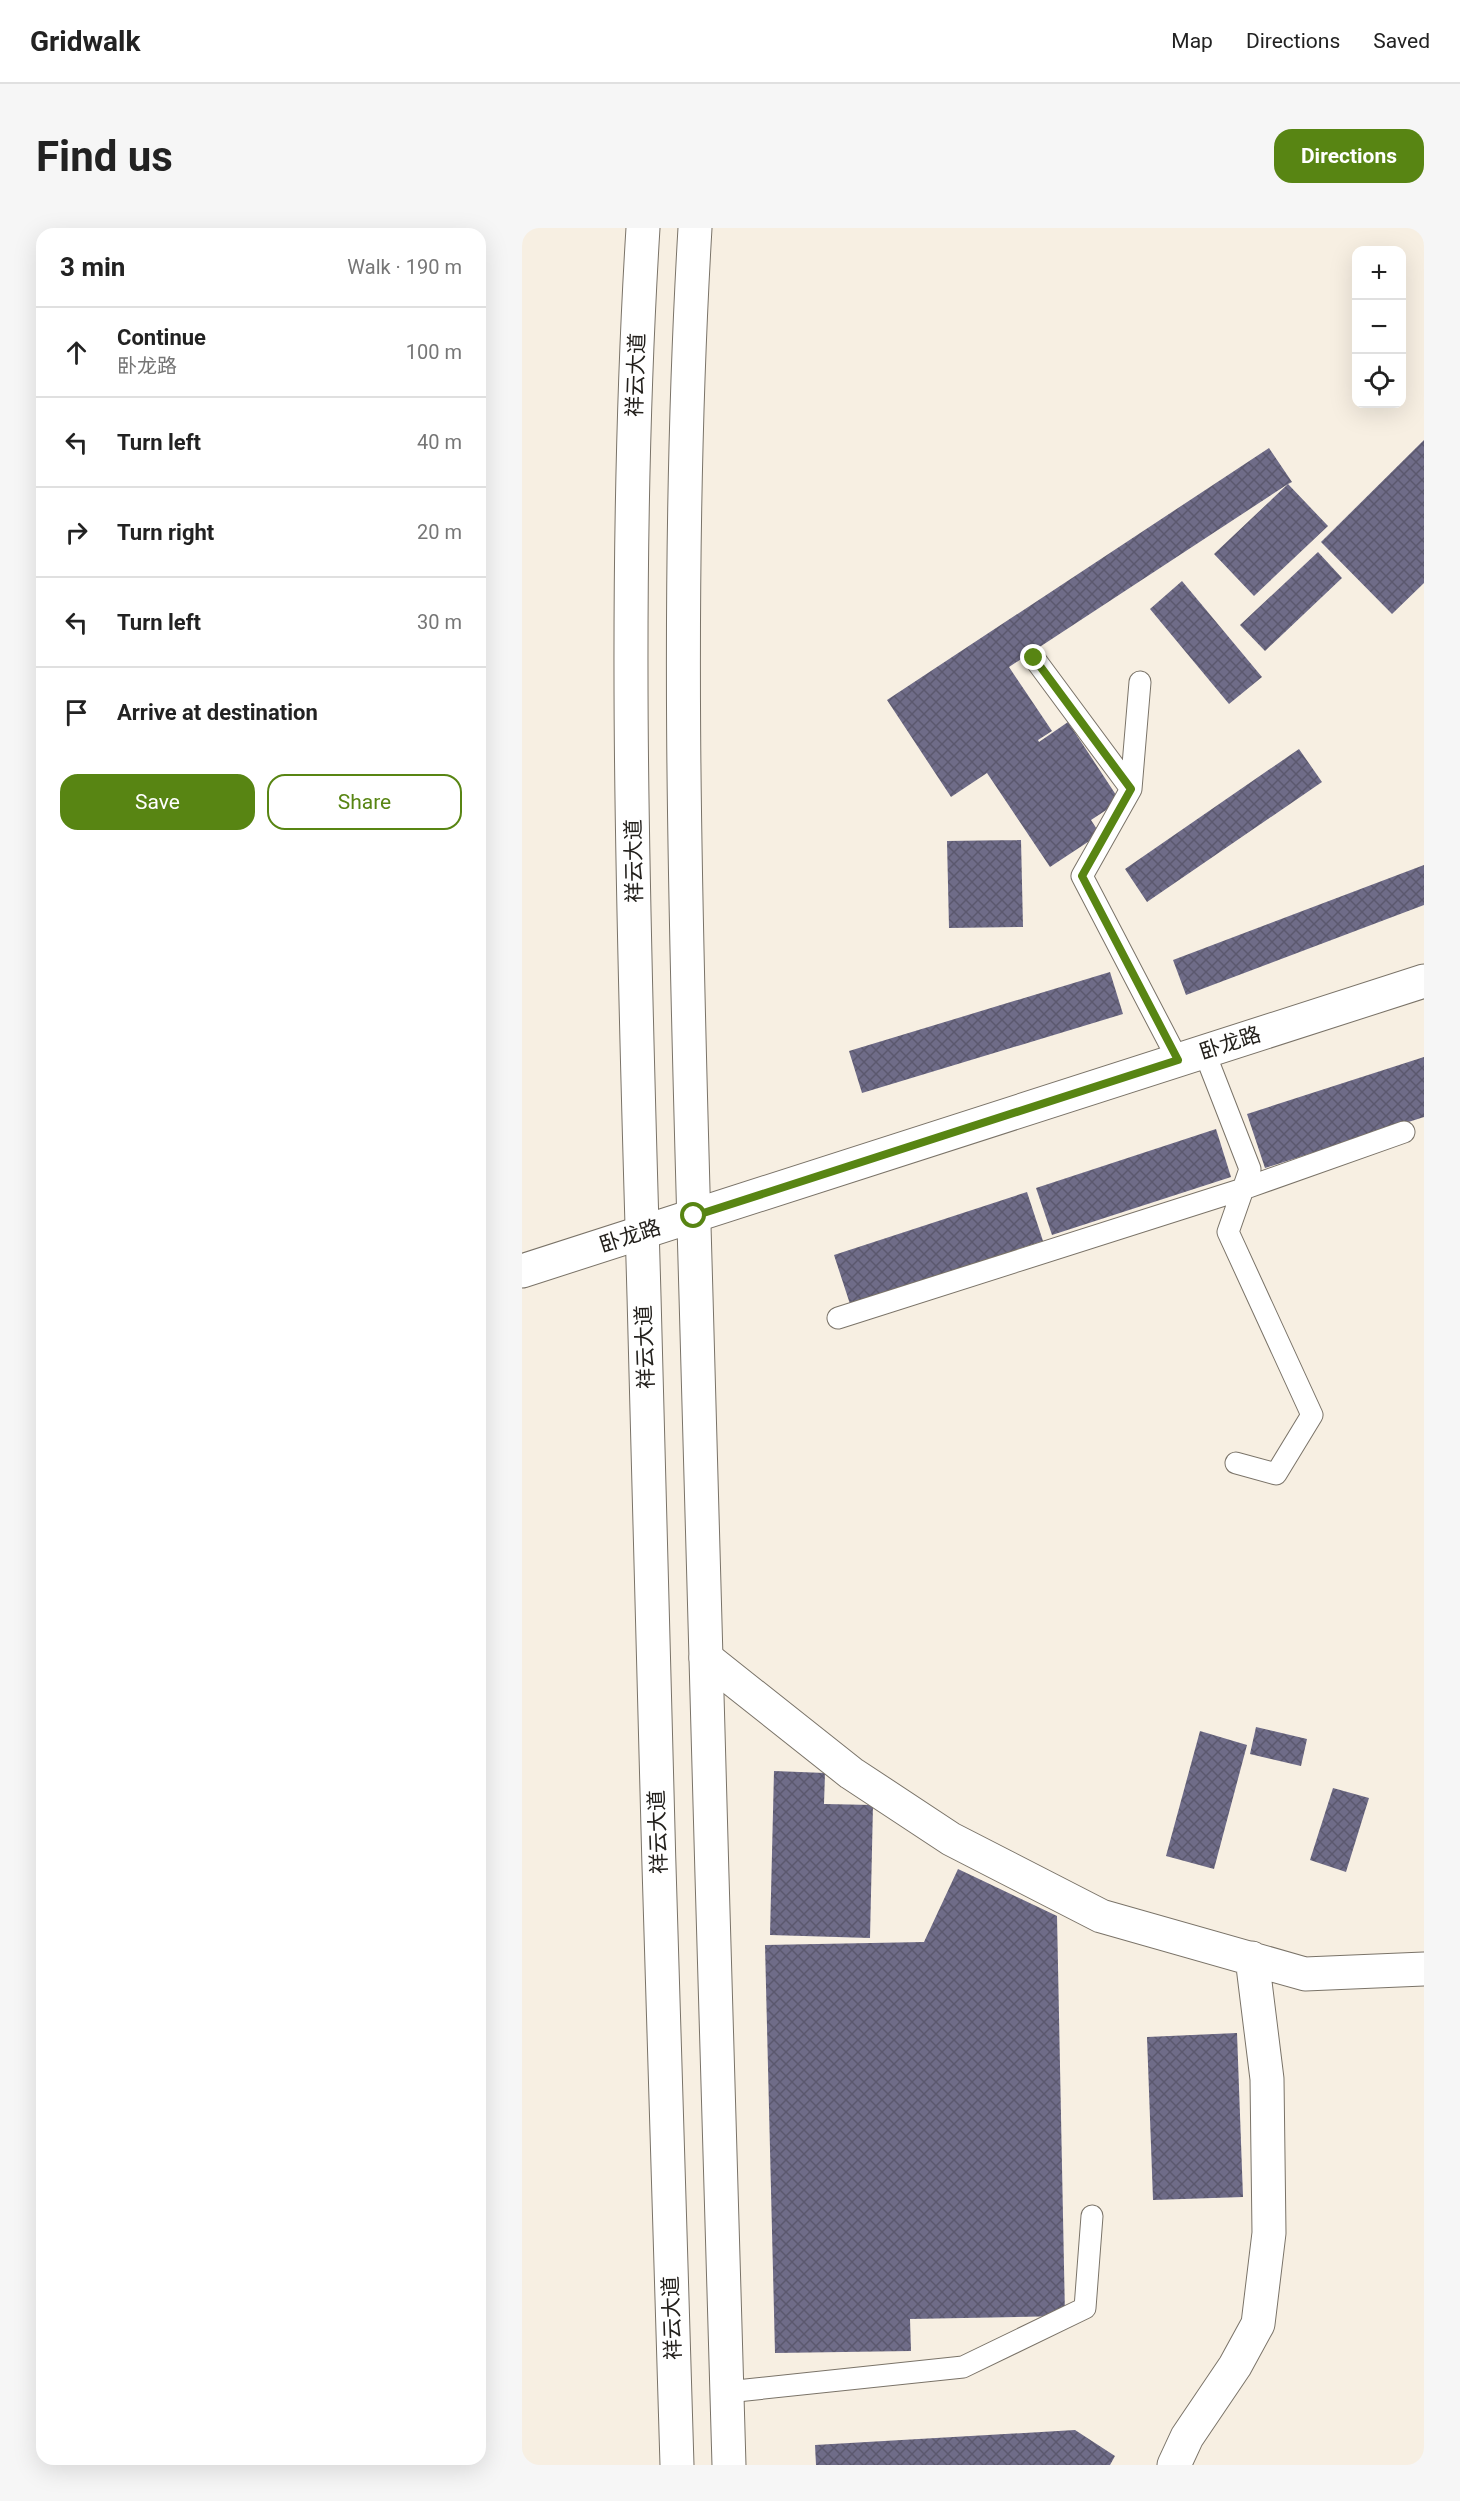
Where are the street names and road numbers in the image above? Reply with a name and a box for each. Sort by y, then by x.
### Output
street label: 祥云大道 [623,333,649,417]
street label: 祥云大道 [621,819,647,903]
street label: 卧龙路 [1196,1022,1264,1064]
street label: 卧龙路 [596,1215,664,1257]
street label: 祥云大道 [632,1305,658,1389]
street label: 祥云大道 [645,1790,671,1874]
street label: 祥云大道 [659,2276,685,2360]

